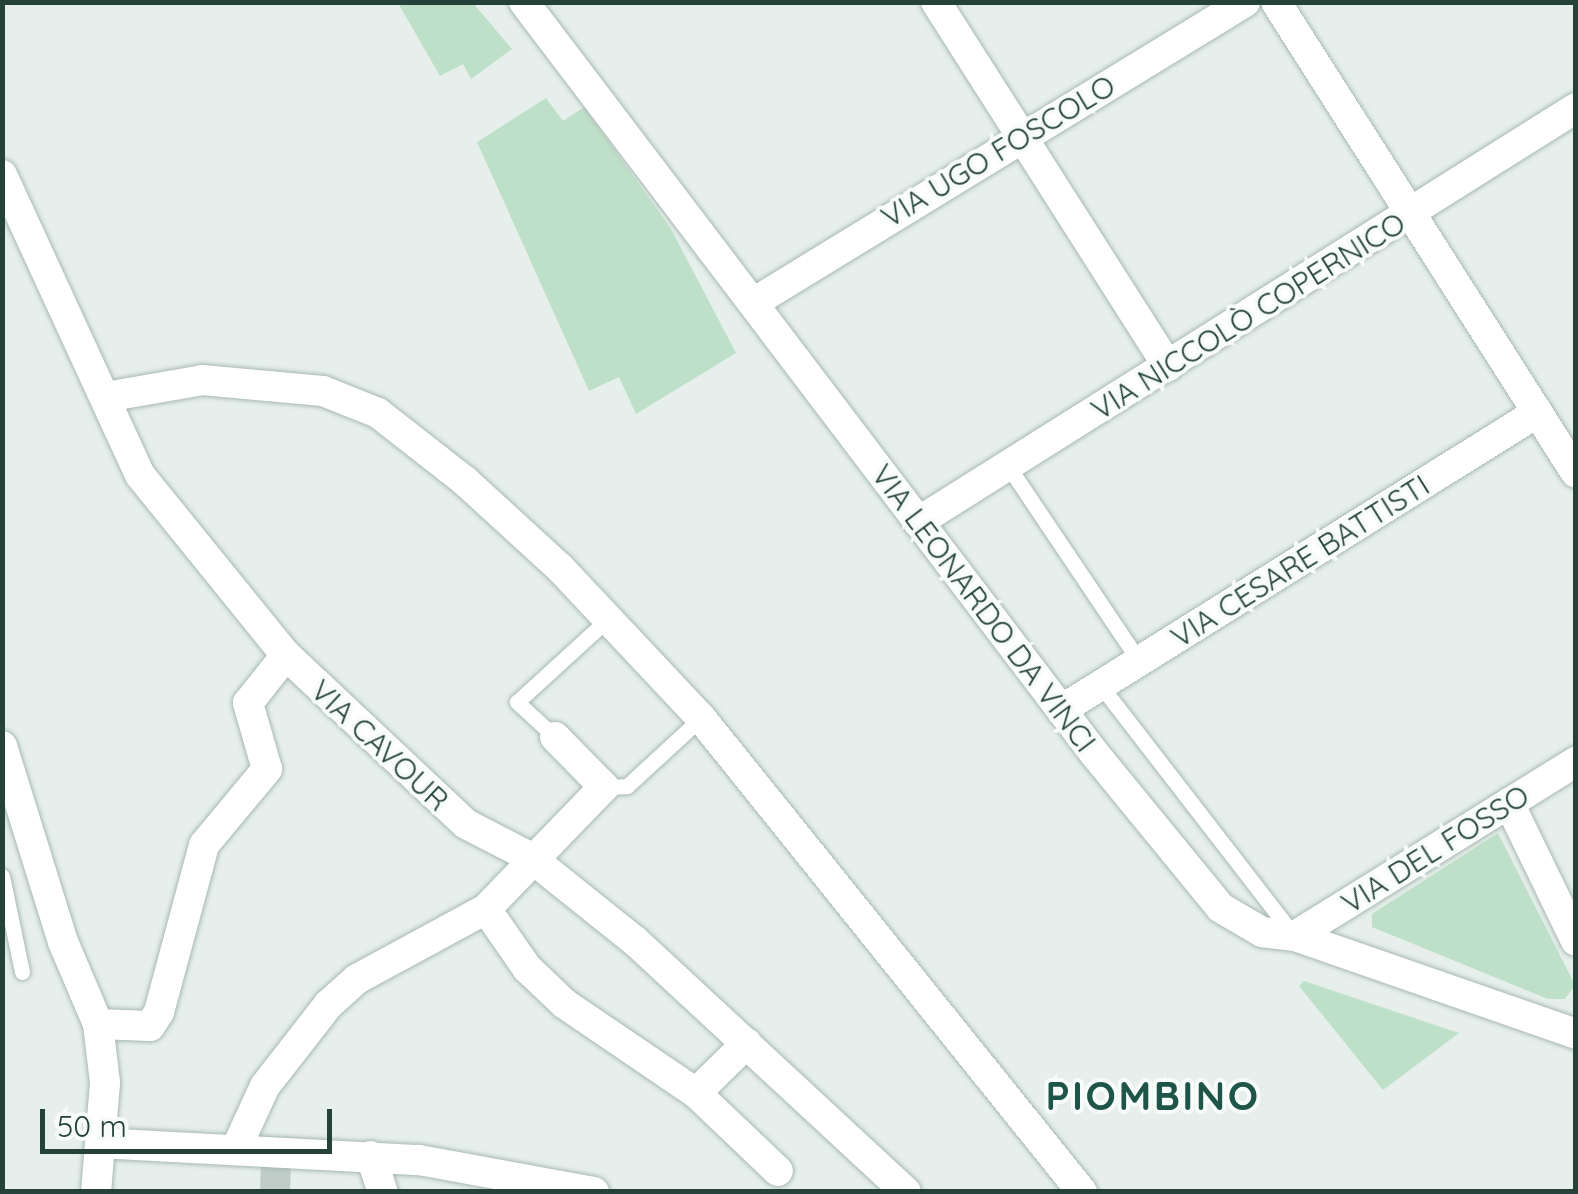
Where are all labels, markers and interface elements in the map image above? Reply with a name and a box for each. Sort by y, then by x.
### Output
street label: VIA UGO FOSCOLO [875,67,1121,235]
street label: VIA NICCOLÒ COPERNICO [1084,205,1412,427]
street label: VIA LEONARDO DA VINCI [864,457,1104,759]
street label: VIA CESARE BATTISTI [1164,467,1436,655]
street label: VIA CAVOUR [304,672,456,818]
street label: VIA DEL FOSSO [1335,777,1535,921]
district label: PIOMBINO [1045,1071,1261,1119]
scale bar [45,1089,338,1151]
text: 50 m [57,1107,127,1145]

